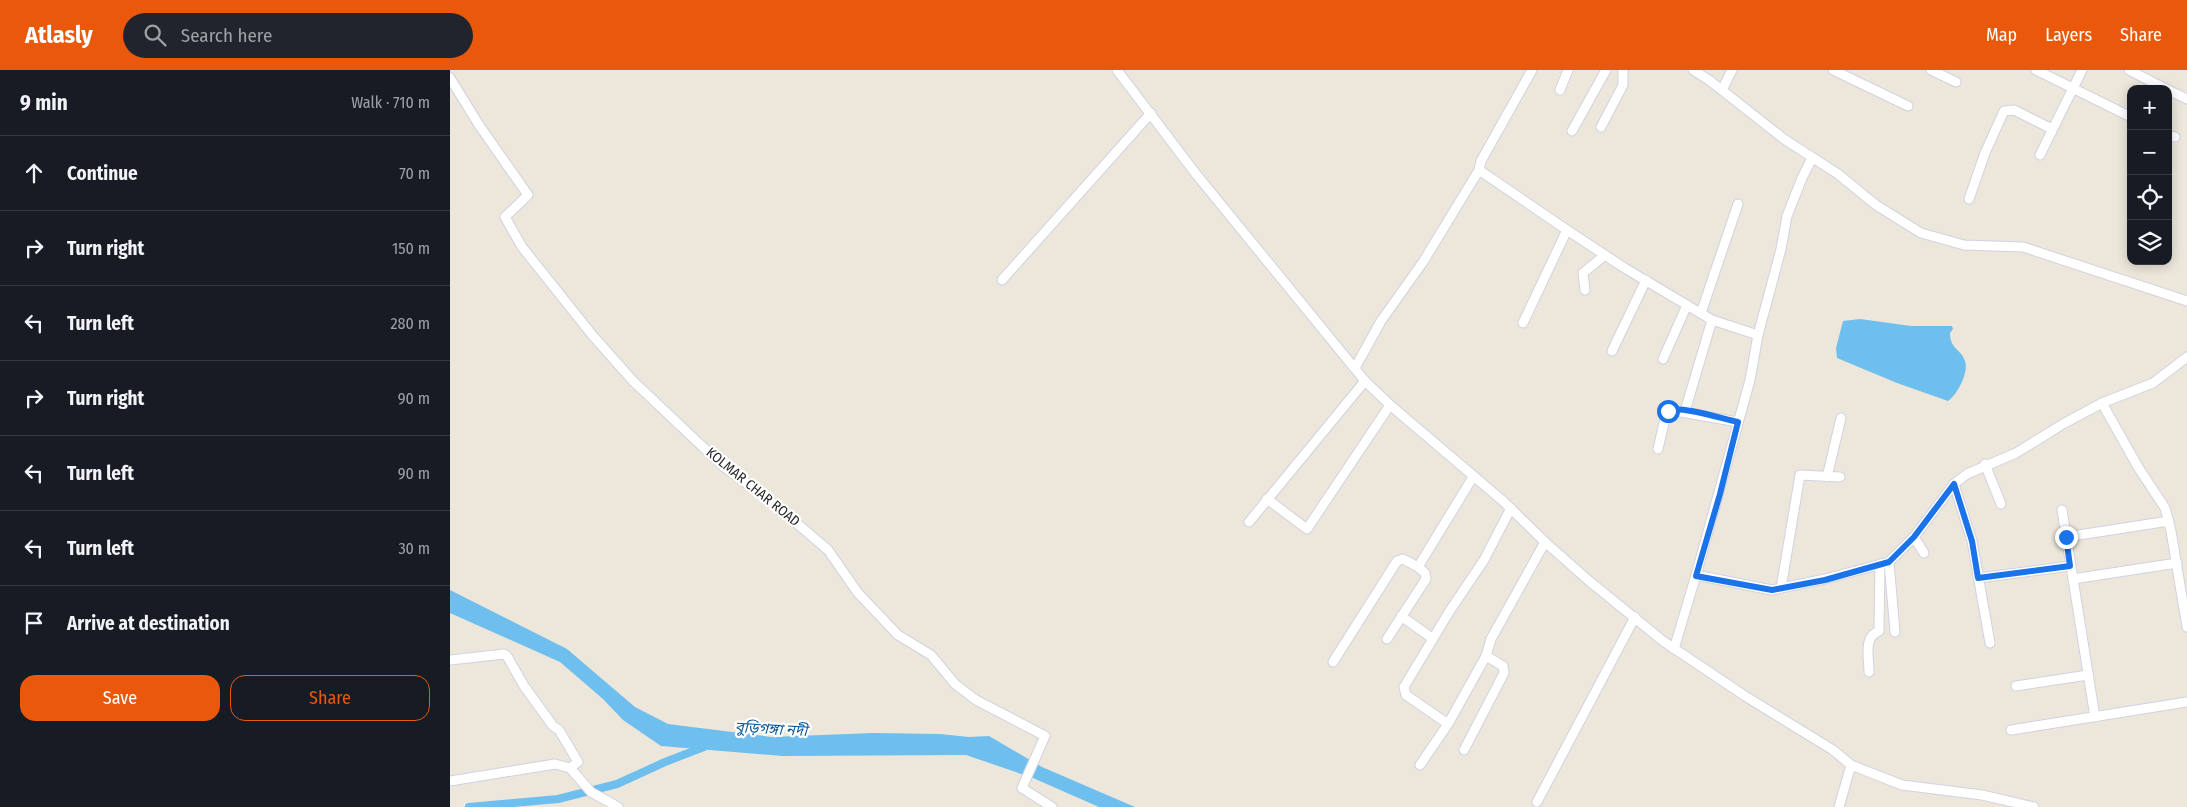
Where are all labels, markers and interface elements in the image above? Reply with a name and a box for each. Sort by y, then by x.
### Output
search box [123,13,473,58]
text: Atlasly [25,21,93,49]
icon: search [141,21,169,49]
text: Search here [181,24,272,47]
text: Map [1986,24,2017,46]
text: Layers [2045,24,2092,46]
text: Share [2120,24,2162,46]
map controls [2127,85,2172,265]
button: + [2127,85,2172,130]
text: 9 min [20,90,68,116]
text: Walk · 710 m [351,93,430,112]
button: − [2127,130,2172,175]
icon: ahead [20,159,48,187]
text: Continue [67,162,138,185]
text: 70 m [399,164,430,183]
button: locate [2127,175,2172,220]
button: layers [2127,220,2172,265]
icon: right [20,234,48,262]
text: Turn right [67,237,144,260]
text: 150 m [392,239,430,258]
icon: left [20,309,48,337]
text: Turn left [67,312,134,335]
text: 280 m [391,314,430,333]
icon: right [20,384,48,412]
text: Turn right [67,387,144,410]
text: 90 m [398,389,430,408]
route start [1657,400,1680,423]
street label: KOLMAR CHAR ROAD [703,444,803,530]
icon: left [20,459,48,487]
text: Turn left [67,462,134,485]
text: 90 m [398,464,430,483]
route end [2055,526,2078,549]
icon: left [20,534,48,562]
text: Turn left [67,537,134,560]
text: 30 m [398,539,430,558]
icon: arrive [20,609,48,637]
text: Arrive at destination [67,612,230,635]
button: Save [20,675,220,721]
button: Share [230,675,430,721]
water label: বুড়িগঙ্গা নদী [734,718,811,740]

